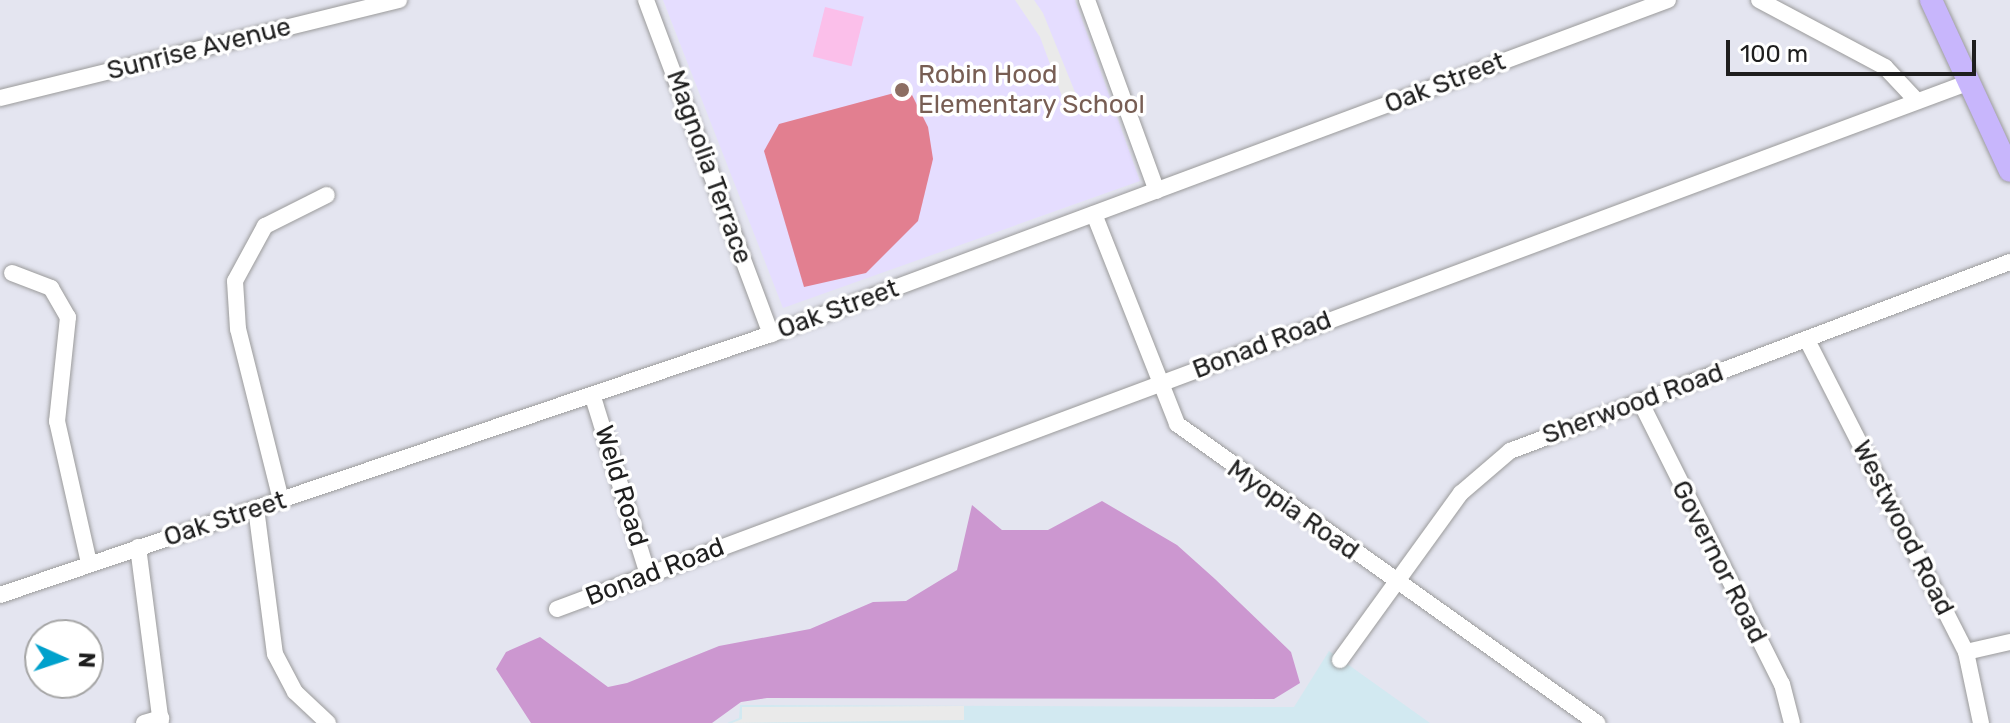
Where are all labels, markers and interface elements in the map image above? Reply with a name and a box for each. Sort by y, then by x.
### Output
street label: Sunrise Avenue [104,11,294,87]
scale bar [1730,24,1980,74]
text: 100 m [1740,40,1808,68]
street label: Oak Street [1380,46,1510,120]
place label: Robin Hood Elementary School [918,59,1146,120]
street label: Magnolia Terrace [659,66,759,268]
marker: Robin Hood Elementary School [893,81,911,99]
street label: Oak Street [773,273,903,345]
street label: Bonad Road [1188,304,1336,386]
street label: Sherwood Road [1538,357,1728,451]
street label: Weld Road [588,422,654,550]
street label: Westwood Road [1846,435,1960,621]
street label: Myopia Road [1221,453,1365,567]
street label: Governor Road [1664,475,1774,649]
street label: Oak Street [160,485,290,553]
street label: Bonad Road [581,531,729,613]
north arrow [24,619,104,699]
text: N [73,652,100,669]

